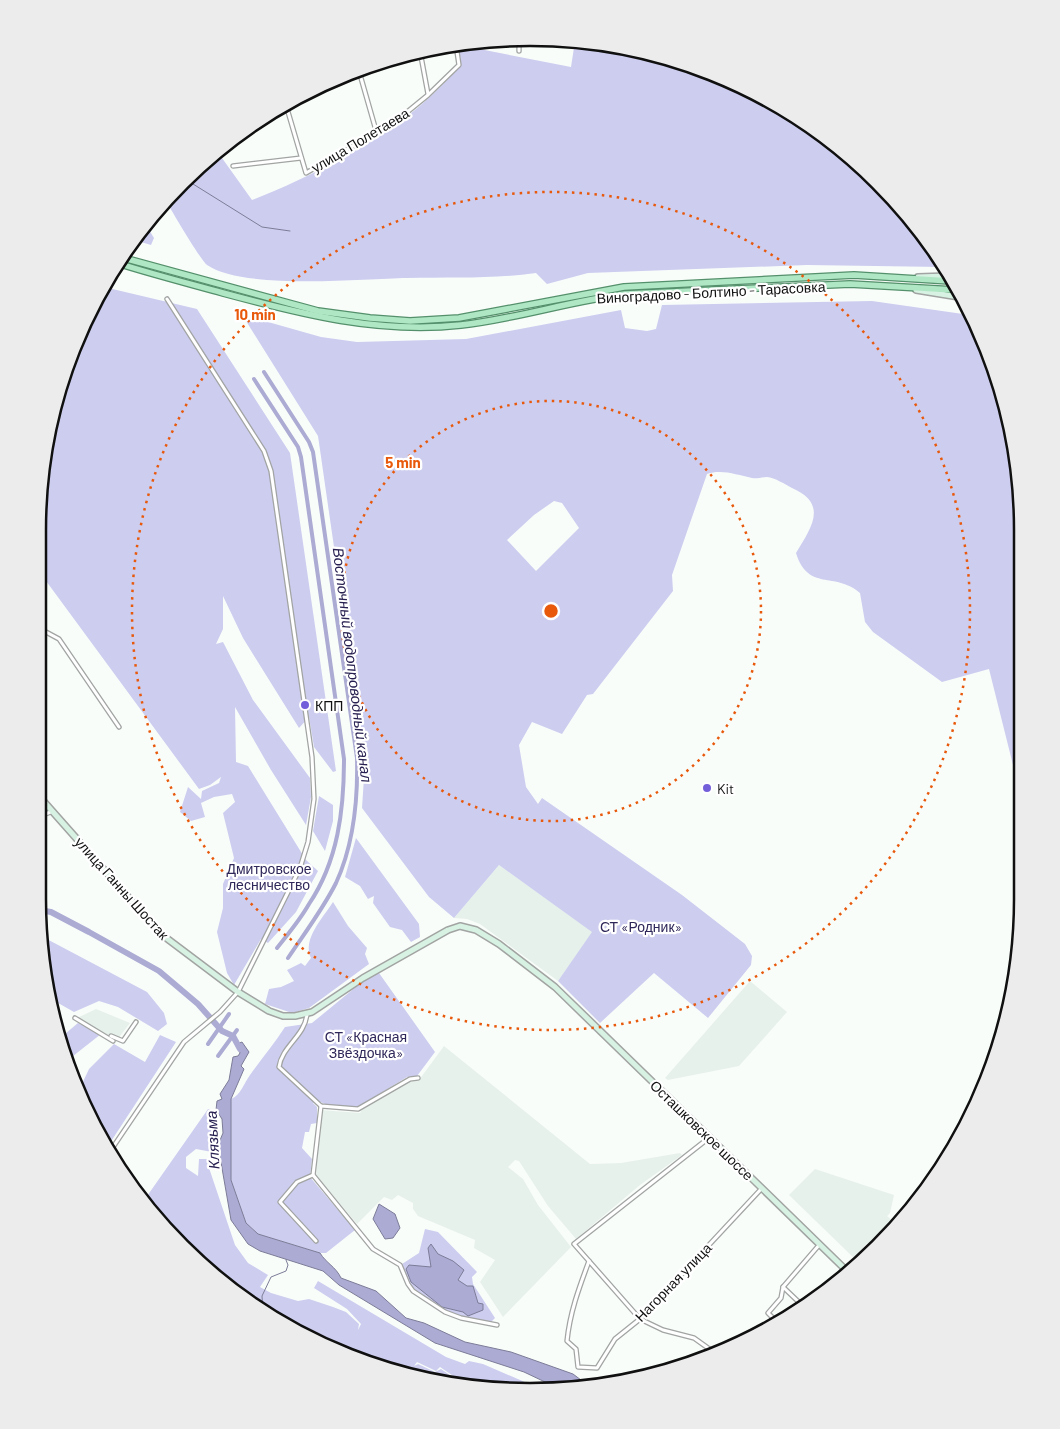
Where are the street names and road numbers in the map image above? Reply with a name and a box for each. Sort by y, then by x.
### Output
street label: улица Полетаева [308,104,412,176]
street label: Виноградово - Болтино - Тарасовка [596,278,826,306]
street label: улица Ганны Шостак [72,833,173,943]
street label: Осташковское шоссе [647,1076,757,1184]
street label: Нагорная улица [631,1239,715,1325]

